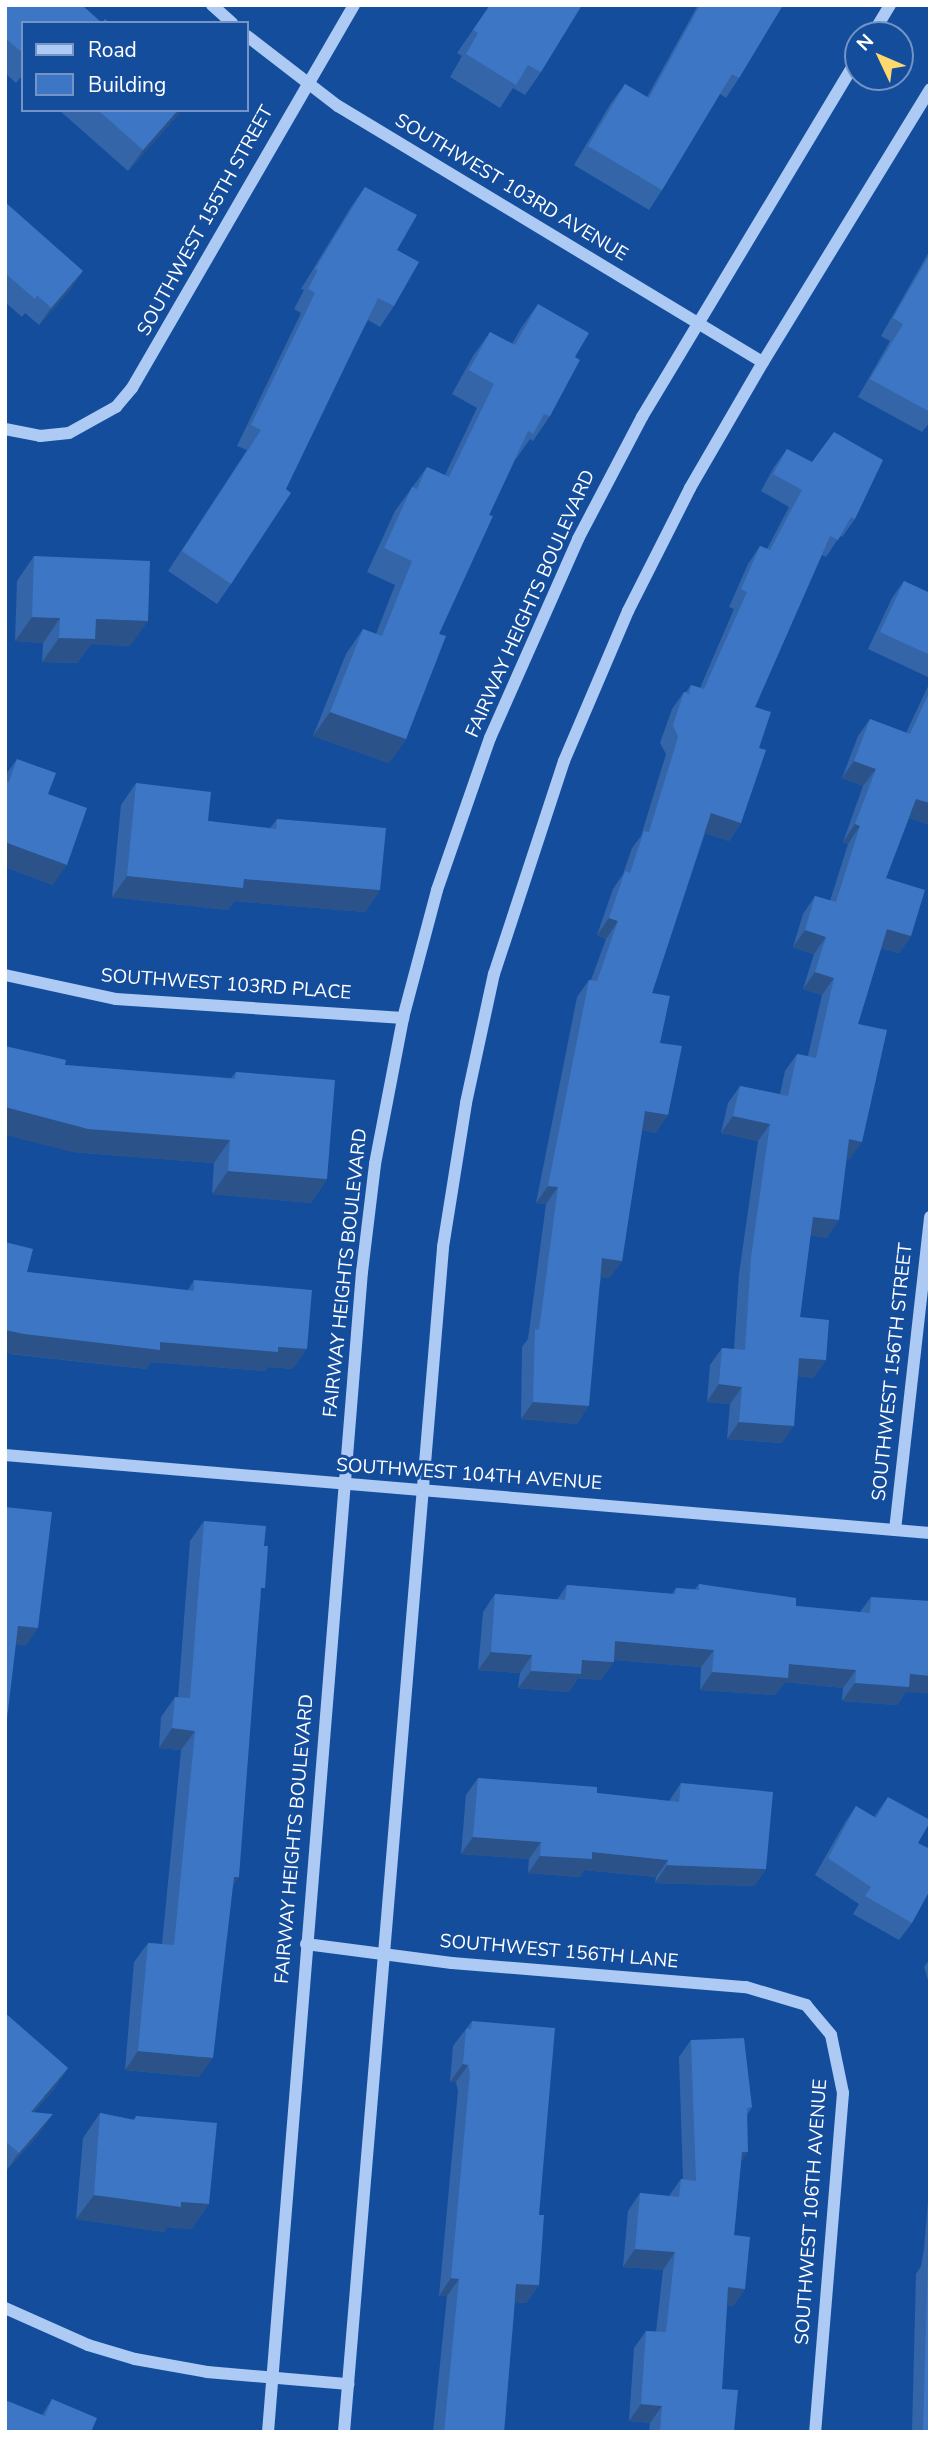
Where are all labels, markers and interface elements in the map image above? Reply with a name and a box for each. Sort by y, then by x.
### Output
legend [21,21,248,112]
north arrow [844,21,914,91]
text: N [851,29,880,57]
text: Road [88,36,137,64]
text: Building [88,71,166,99]
street label: SOUTHWEST 155TH STREET [133,102,279,340]
street label: SOUTHWEST 103RD AVENUE [391,109,631,267]
street label: FAIRWAY HEIGHTS BOULEVARD [461,467,601,741]
street label: SOUTHWEST 103RD PLACE [100,965,352,1005]
street label: FAIRWAY HEIGHTS BOULEVARD [319,1127,373,1419]
street label: SOUTHWEST 156TH STREET [868,1242,918,1502]
street label: SOUTHWEST 104TH AVENUE [335,1454,603,1496]
street label: FAIRWAY HEIGHTS BOULEVARD [271,1693,319,1985]
street label: SOUTHWEST 156TH LANE [439,1930,679,1974]
street label: SOUTHWEST 106TH AVENUE [791,2078,833,2346]

